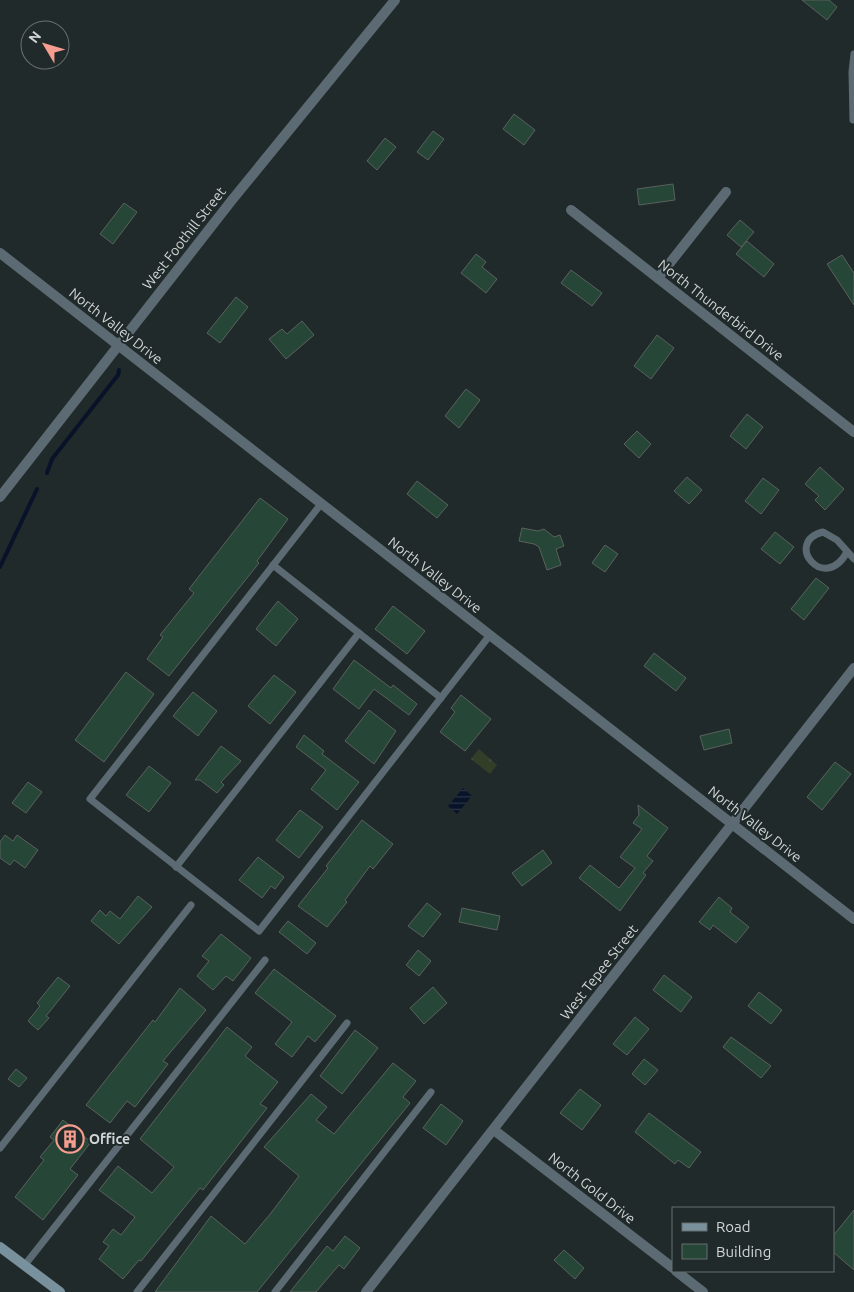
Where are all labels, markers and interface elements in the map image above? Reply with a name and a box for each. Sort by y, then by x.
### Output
north arrow [20,20,70,70]
text: N [25,28,44,46]
street label: West Foothill Street [139,183,229,292]
street label: North Thunderbird Drive [655,256,787,364]
street label: North Valley Drive [66,285,166,367]
street label: North Valley Drive [385,534,485,616]
street label: North Valley Drive [705,783,805,865]
street label: West Tepee Street [557,921,641,1023]
building icon: Office [55,1124,85,1154]
place label: Office [89,1131,130,1147]
street label: North Gold Drive [545,1149,639,1227]
legend [672,1207,834,1272]
text: Road [716,1218,751,1235]
text: Building [716,1243,771,1260]

